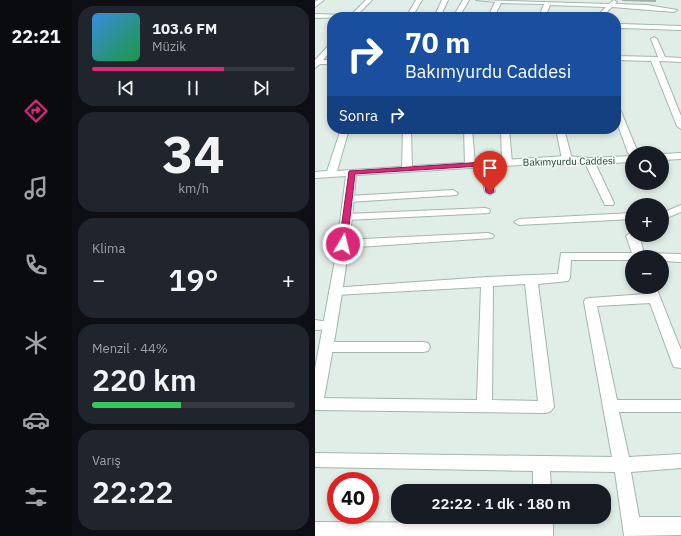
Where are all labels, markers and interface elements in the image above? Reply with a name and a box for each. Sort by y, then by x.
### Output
text: 103.6 FM [152,19,217,38]
text: 70 m [405,24,470,61]
text: 22:21 [11,25,61,48]
icon: right [339,28,391,80]
text: Müzik [152,38,186,55]
text: Bakımyurdu Caddesi [405,60,571,83]
icon: previous [115,77,137,99]
icon: pause [182,77,204,99]
icon: next [250,77,272,99]
icon: directions [22,97,50,125]
icon: right [386,104,408,126]
text: Sonra [339,106,378,125]
text: 34 [162,120,225,187]
map controls [625,146,669,294]
button: search [625,146,669,190]
pin [473,151,507,192]
street label: Bakımyurdu Caddesi [523,154,615,169]
icon: arrive [479,157,501,179]
icon: music [22,174,50,202]
text: km/h [178,180,209,197]
button: + [625,198,669,242]
position arrow [322,223,364,265]
text: Klima [92,240,125,257]
button: − [625,250,669,294]
icon: phone [22,251,50,279]
text: 19° [168,260,219,299]
text: − [92,265,105,294]
text: + [282,265,295,294]
icon: climate [22,329,50,357]
text: Menzil · 44% [92,340,168,357]
text: 220 km [92,360,197,399]
icon: car [22,406,50,434]
text: Varış [92,452,121,469]
text: 22:22 [92,472,174,511]
speed limit sign: 40 [327,472,379,524]
icon: filters [22,483,50,511]
text: 22:22 · 1 dk · 180 m [431,494,571,513]

